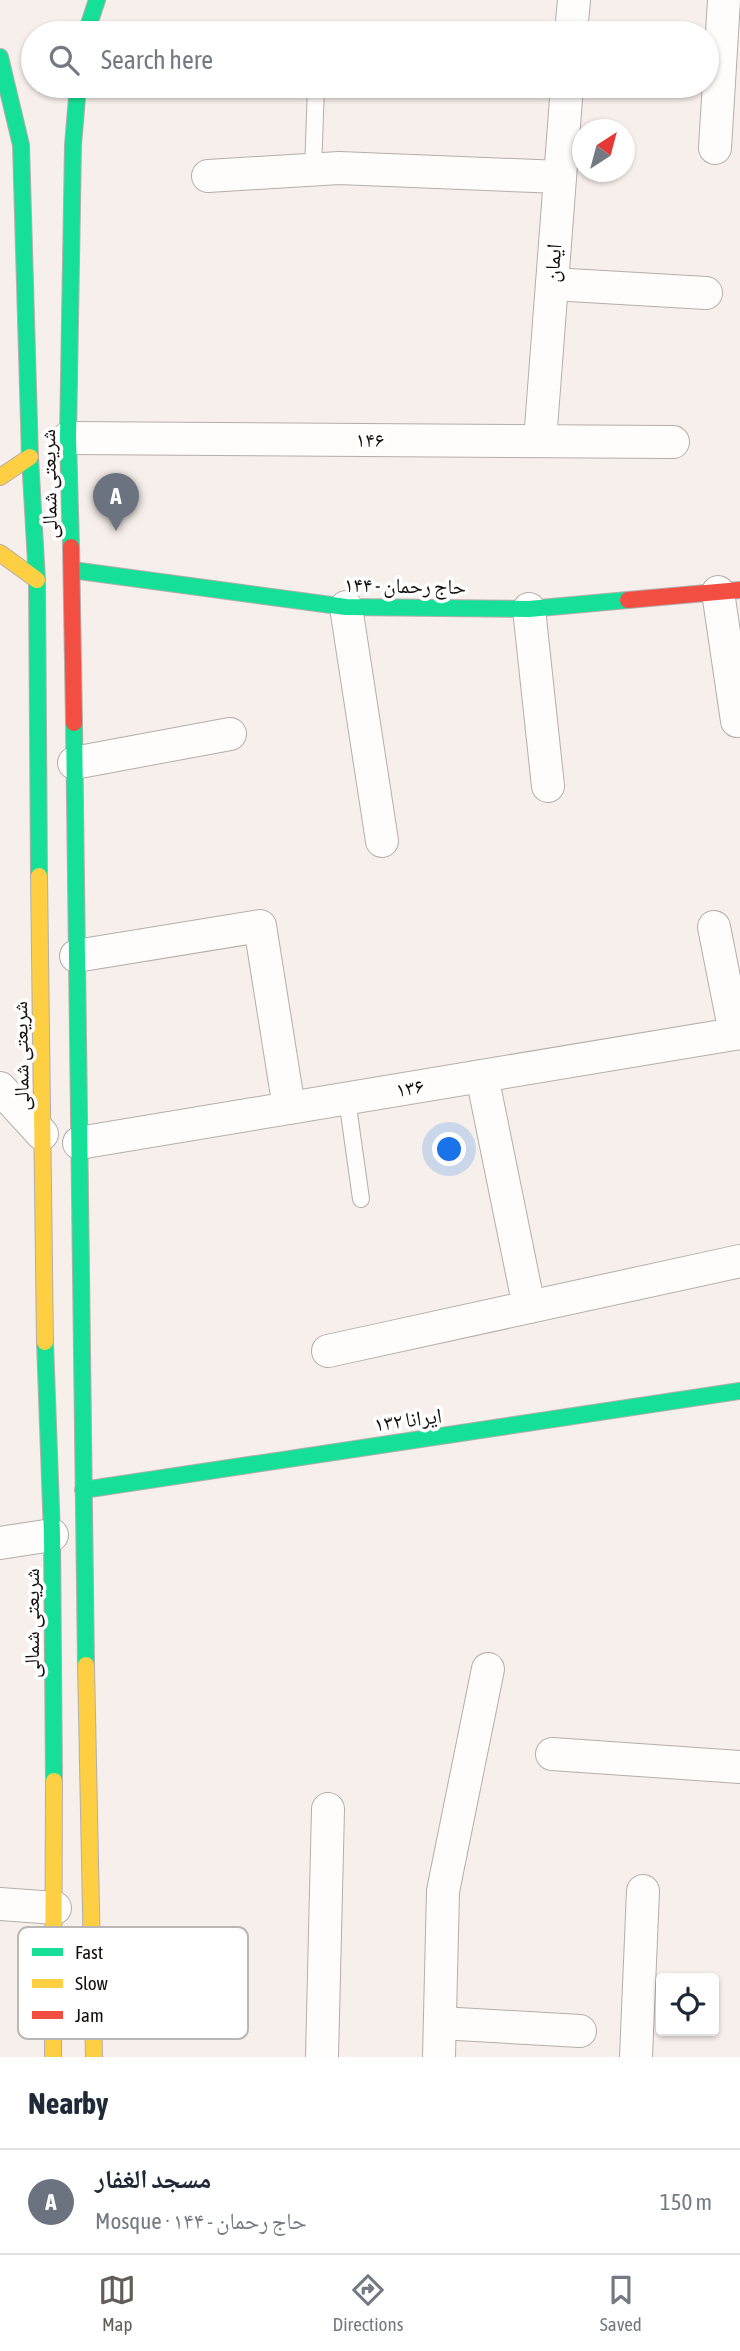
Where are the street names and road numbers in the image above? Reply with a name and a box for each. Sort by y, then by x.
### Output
street label: ایمان [539,243,566,283]
street label: ۱۴۶ [356,427,384,451]
street label: شریعتی شمالی [35,429,63,539]
street label: حاج رحمان - ۱۴۴ [344,572,466,600]
street label: شریعتی شمالی [7,1001,35,1111]
street label: ۱۳۶ [394,1073,426,1101]
street label: ایرانا ۱۳۲ [373,1402,443,1436]
street label: شریعتی شمالی [19,1568,45,1678]

